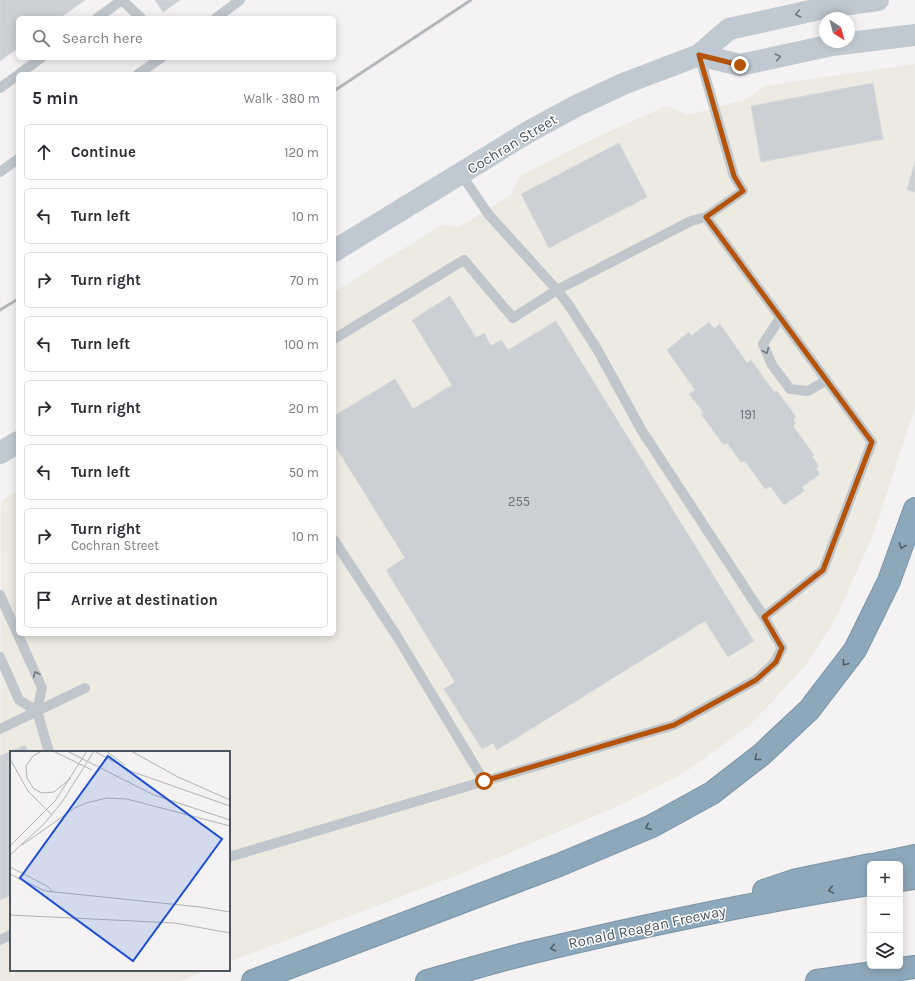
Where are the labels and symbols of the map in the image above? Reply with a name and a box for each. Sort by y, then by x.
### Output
one-way arrow [795,9,802,17]
north arrow [819,12,855,48]
one-way arrow [775,54,782,62]
route end [731,56,749,74]
street label: Cochran Street [464,110,561,178]
one-way arrow [761,347,769,355]
house number: 191 [740,407,756,422]
house number: 255 [508,494,530,509]
one-way arrow [898,542,906,549]
one-way arrow [843,658,850,665]
one-way arrow [33,671,41,679]
inset map [10,751,230,971]
one-way arrow [755,753,762,760]
route start [475,772,493,790]
one-way arrow [645,822,653,830]
one-way arrow [828,886,835,894]
street label: Ronald Reagan Freeway [567,901,727,953]
one-way arrow [550,943,557,951]

